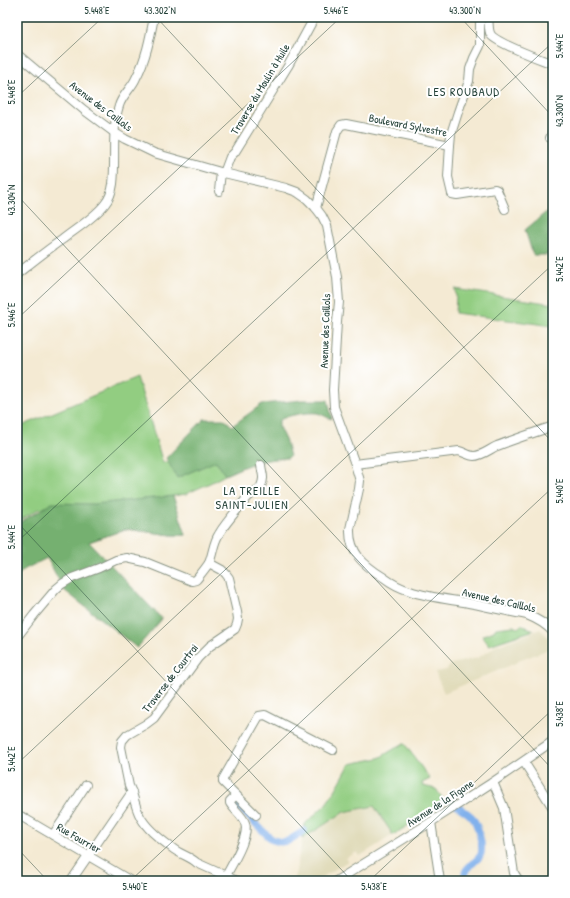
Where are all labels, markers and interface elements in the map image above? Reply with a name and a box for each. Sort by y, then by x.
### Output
text: 5.448°E [85,4,110,17]
text: 43.302°N [144,4,176,17]
text: 5.446°E [324,4,349,17]
text: 43.300°N [449,4,481,17]
text: 5.444°E [553,33,566,58]
street label: Traverse du Moulin à Huile [227,41,293,137]
street label: Avenue des Caillols [67,78,135,134]
text: 5.448°E [5,79,18,104]
district label: LES ROUBAUD [428,83,500,100]
text: 43.300°N [553,95,566,127]
street label: Boulevard Sylvestre [368,111,449,140]
text: 43.304°N [5,185,18,215]
text: 5.442°E [553,256,566,282]
street label: Avenue des Caillols [317,293,333,369]
text: 5.446°E [5,302,18,327]
text: 5.440°E [553,478,566,504]
district label: LA TREILLE SAINT-JULIEN [215,482,289,513]
text: 5.444°E [5,524,18,549]
street label: Avenue des Caillols [461,585,537,615]
street label: Traverse de Courtrai [139,641,201,715]
text: 5.438°E [553,701,566,727]
text: 5.442°E [5,746,18,772]
street label: Avenue de la Figone [404,776,476,830]
street label: Rue Fourrier [54,820,104,857]
text: 5.440°E [122,880,148,893]
text: 5.438°E [361,880,387,893]

